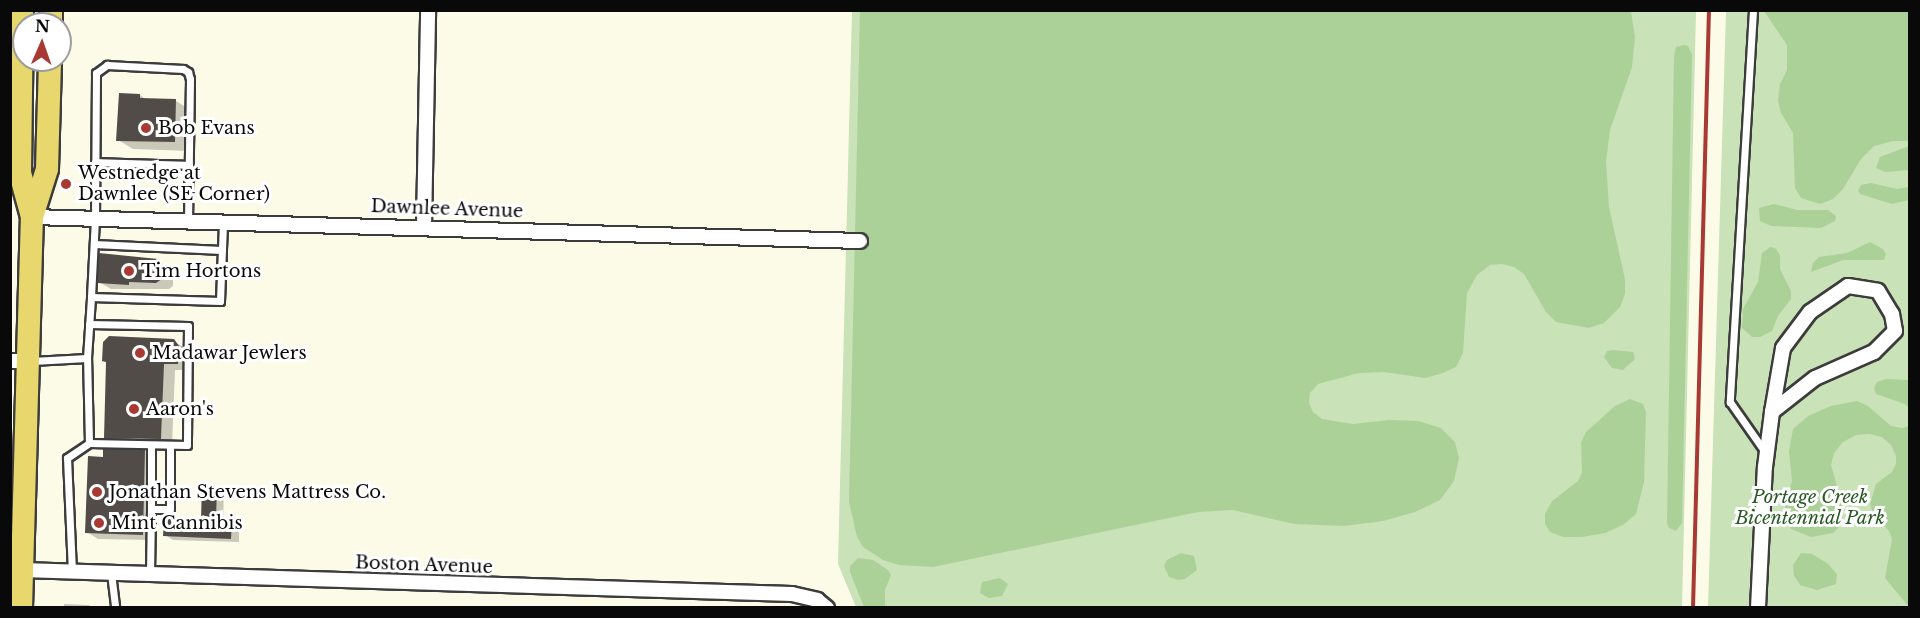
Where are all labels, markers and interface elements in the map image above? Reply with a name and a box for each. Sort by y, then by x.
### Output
north arrow [12,12,72,72]
text: N [35,16,50,36]
place label: Bob Evans [158,117,255,139]
marker: Bob Evans [139,121,153,135]
place label: Westnedge at Dawnlee (SE Corner) [78,163,270,206]
marker: Westnedge at Dawnlee (SE Corner) [59,177,73,191]
street label: Dawnlee Avenue [370,196,524,222]
place label: Tim Hortons [141,260,261,282]
marker: Tim Hortons [122,264,136,278]
place label: Madawar Jewlers [152,342,307,364]
marker: Madawar Jewlers [133,346,147,360]
place label: Aaron's [146,398,214,420]
marker: Aaron's [127,402,141,416]
place label: Jonathan Stevens Mattress Co. [109,481,386,503]
marker: Jonathan Stevens Mattress Co. [90,485,104,499]
park label: Portage Creek Bicentennial Park [1735,487,1885,530]
place label: Mint Cannibis [111,512,243,534]
marker: Mint Cannibis [92,516,106,530]
street label: Boston Avenue [354,552,494,578]

